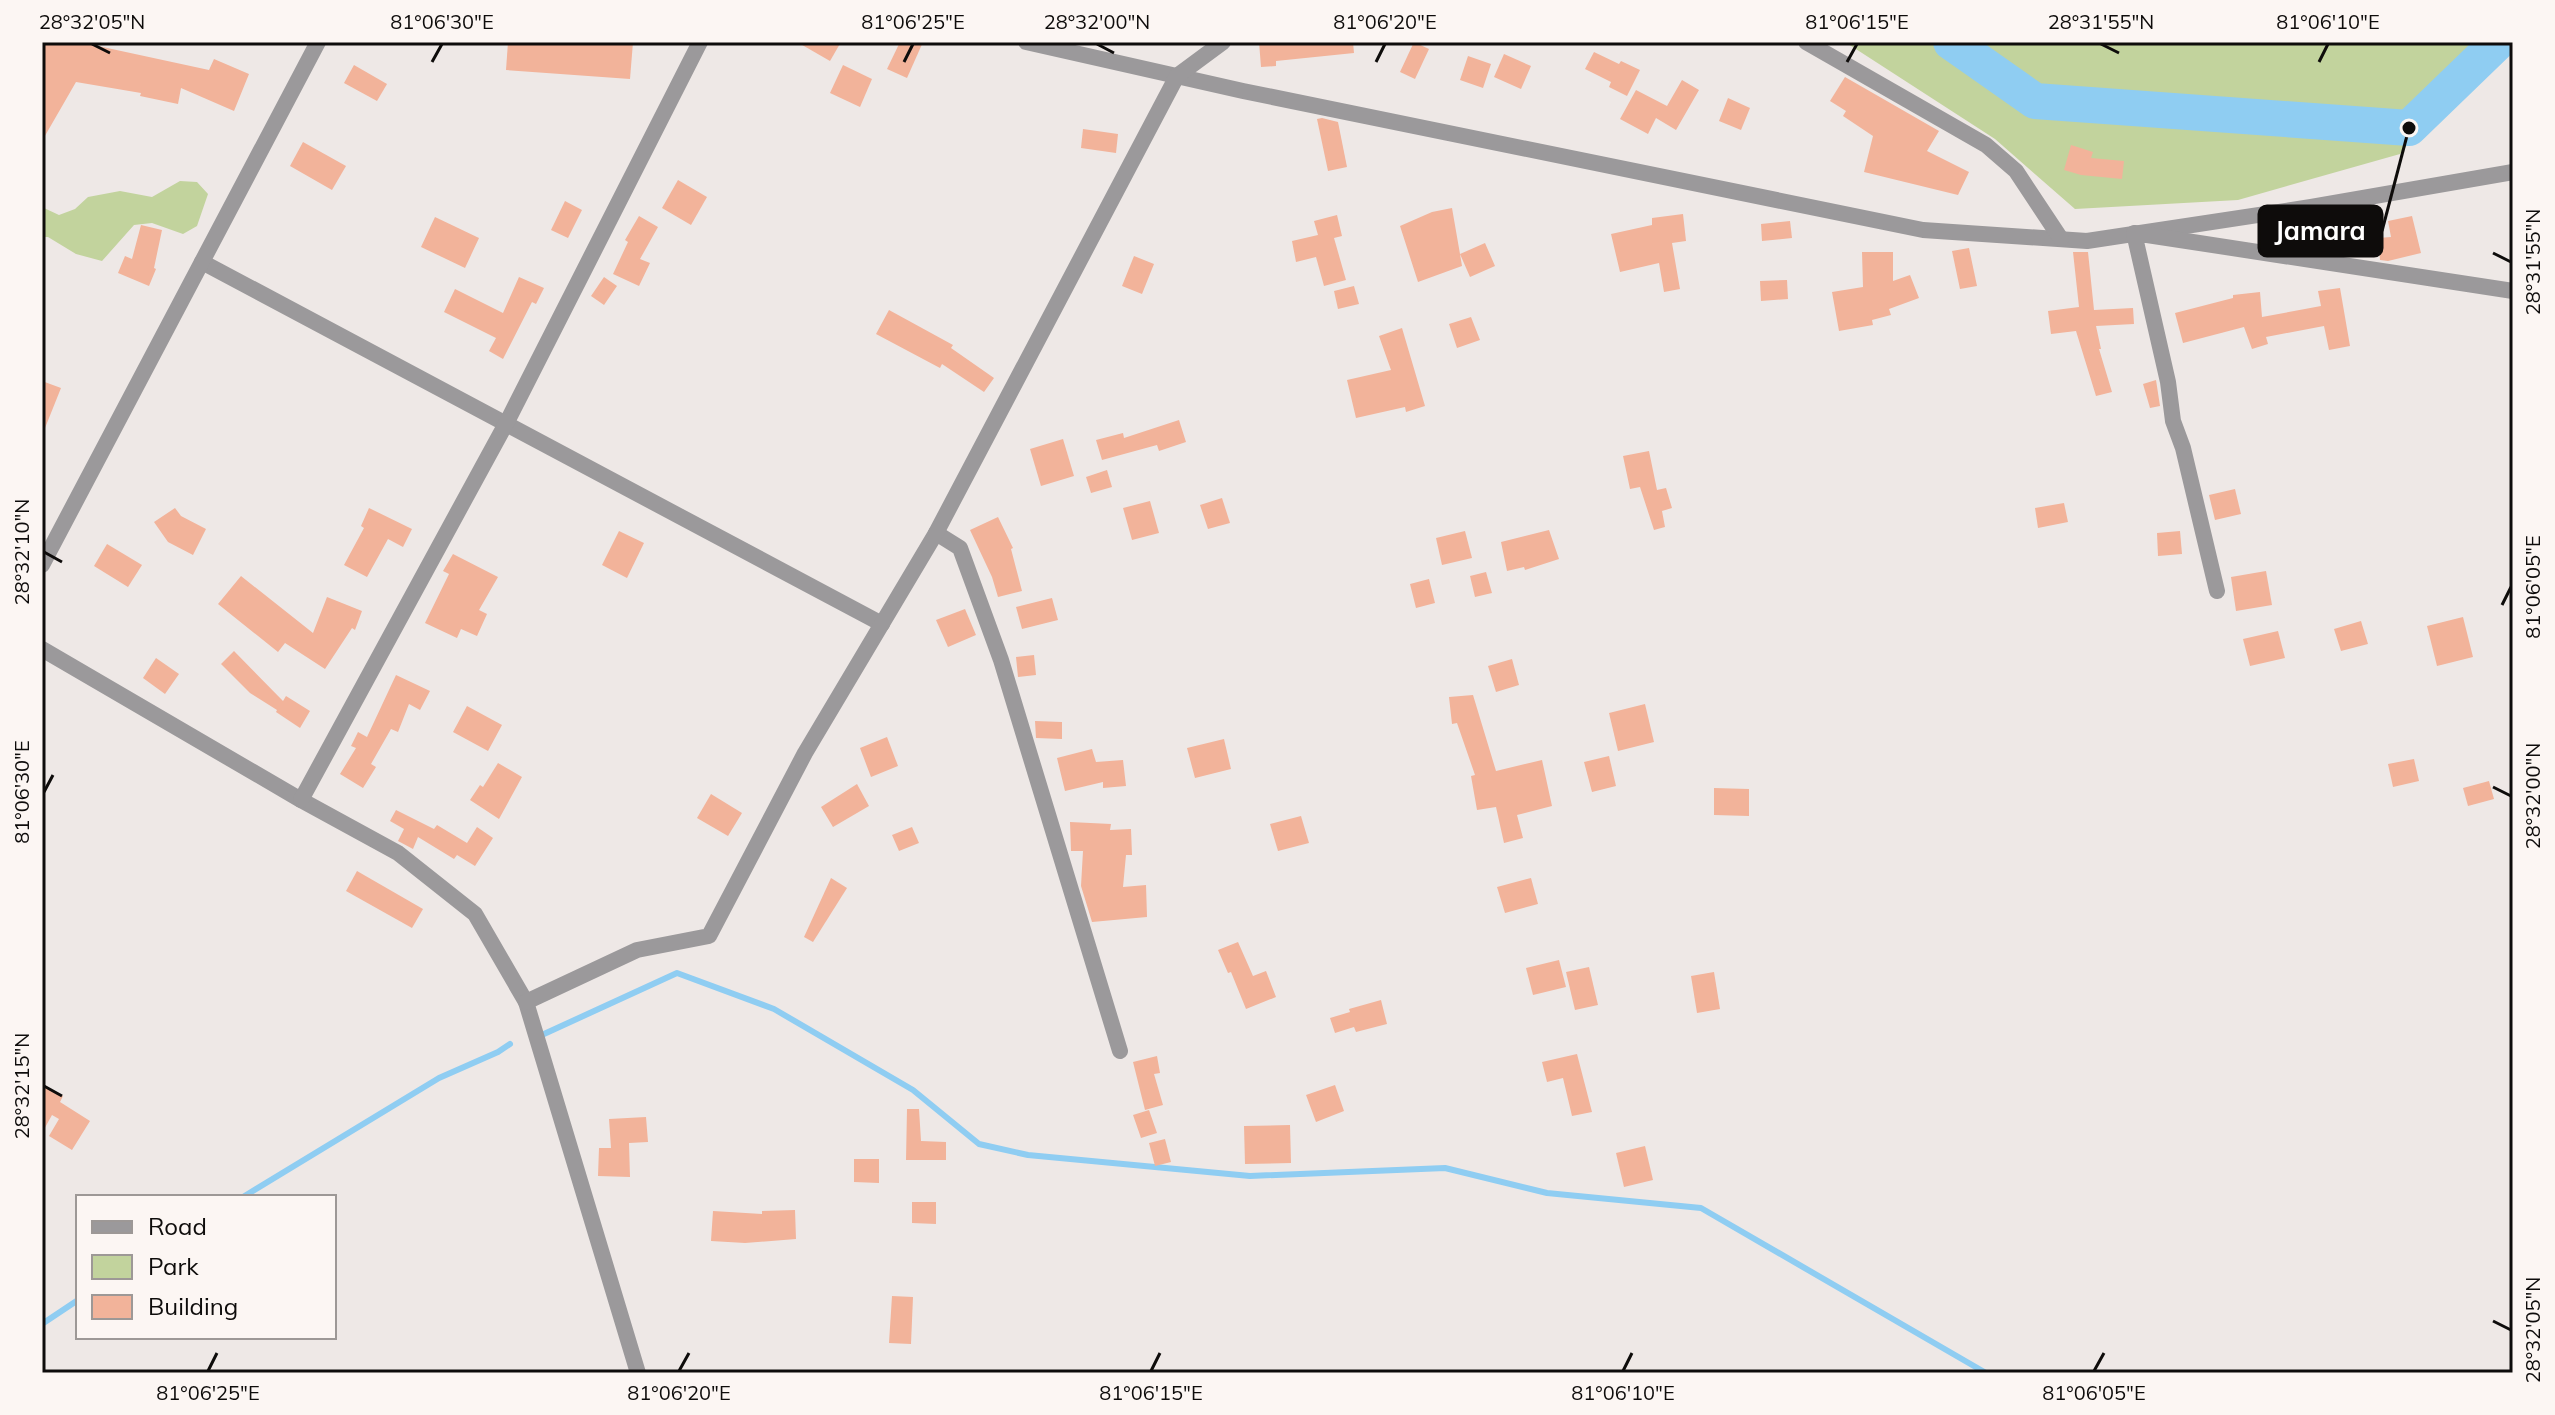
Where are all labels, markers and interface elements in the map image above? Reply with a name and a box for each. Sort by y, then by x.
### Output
text: 28°32'05"N [39,9,145,34]
text: 81°06'30"E [390,9,494,34]
text: 81°06'25"E [861,9,965,34]
text: 28°32'00"N [1044,9,1150,34]
text: 81°06'20"E [1333,9,1437,34]
text: 81°06'15"E [1805,9,1909,34]
text: 28°31'55"N [2048,9,2154,34]
text: 81°06'10"E [2276,9,2380,34]
callout: Jamara [2259,206,2382,256]
text: 28°31'55"N [2520,209,2545,315]
text: Jamara [2274,214,2366,247]
text: 28°32'10"N [9,499,34,605]
text: 81°06'05"E [2520,535,2545,639]
text: 81°06'30"E [9,740,34,844]
text: 28°32'00"N [2520,743,2545,849]
text: 28°32'15"N [9,1033,34,1139]
legend [76,1195,336,1339]
text: Road [148,1211,207,1241]
text: Park [148,1251,199,1281]
text: 28°32'05"N [2520,1277,2545,1383]
text: Building [148,1291,238,1321]
text: 81°06'25"E [156,1380,260,1405]
text: 81°06'20"E [627,1380,731,1405]
text: 81°06'15"E [1099,1380,1203,1405]
text: 81°06'10"E [1571,1380,1675,1405]
text: 81°06'05"E [2042,1380,2146,1405]

